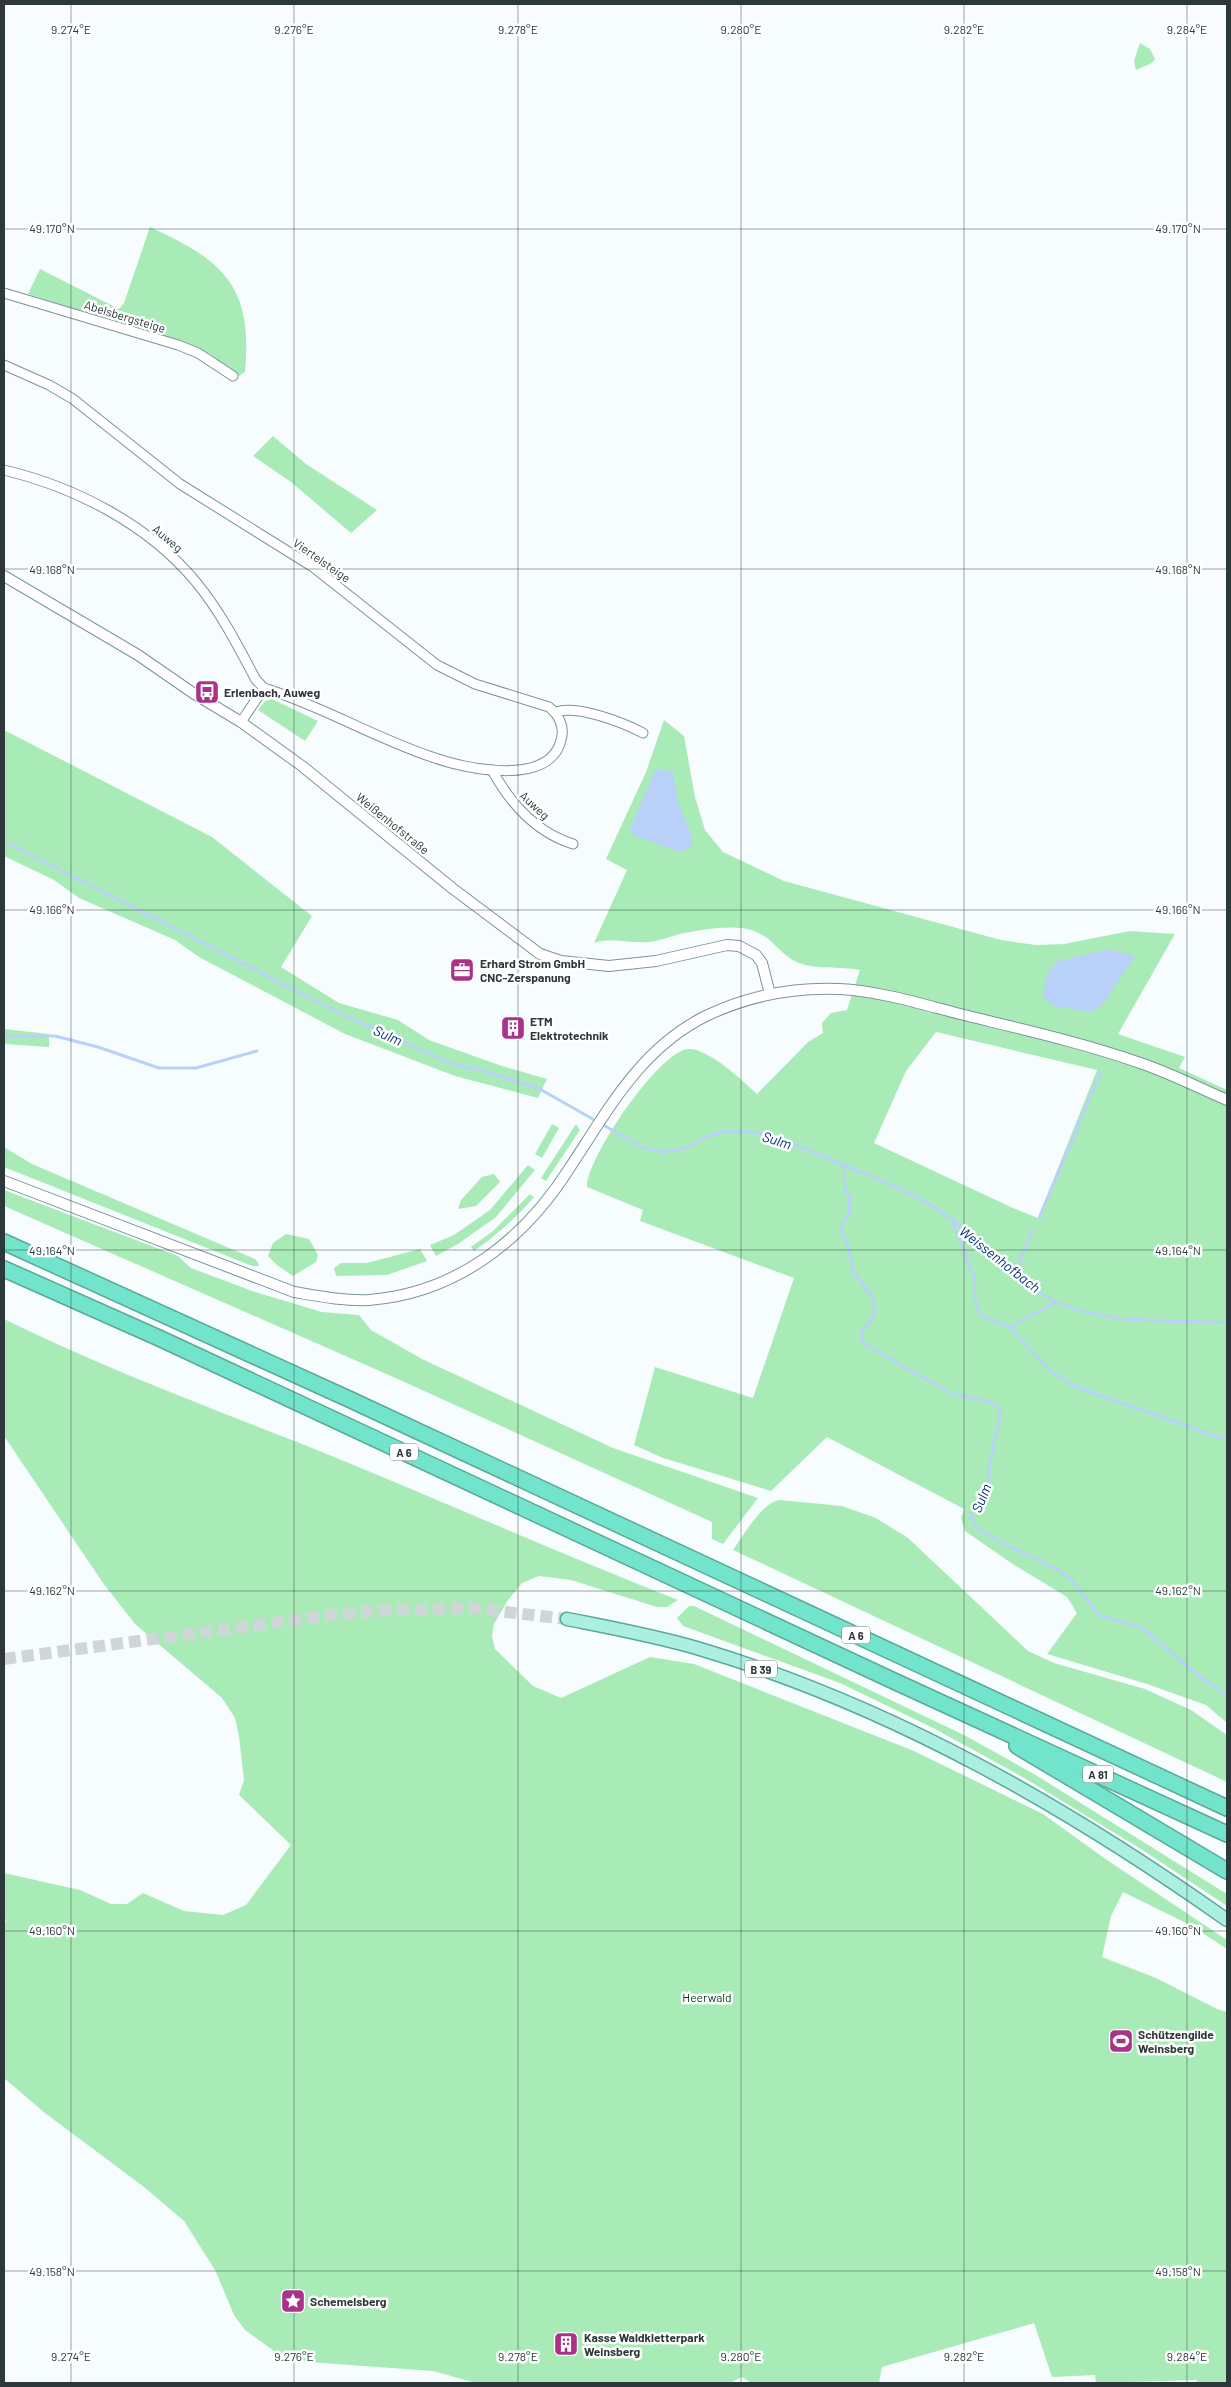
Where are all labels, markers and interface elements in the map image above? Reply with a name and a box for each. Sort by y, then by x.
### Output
text: 9.274°E [51,22,91,36]
text: 9.276°E [274,22,314,36]
text: 9.278°E [498,22,538,36]
text: 9.280°E [721,22,761,36]
text: 9.282°E [944,22,984,36]
text: 9.284°E [1167,22,1207,36]
text: 49.170°N [29,221,75,235]
text: 49.170°N [1155,221,1201,235]
street label: Abelsbergsteige [83,297,167,335]
street label: Auweg [150,521,186,555]
street label: Viertelsteige [291,535,353,585]
text: 49.168°N [29,562,75,576]
text: 49.168°N [1155,562,1201,576]
bus stop icon: Erlenbach, Auweg [194,679,220,705]
place label: Erlenbach, Auweg [224,685,320,699]
street label: Auweg [517,788,553,822]
street label: Weißenhofstraße [354,789,432,857]
text: 49.166°N [29,902,75,916]
text: 49.166°N [1155,902,1201,916]
place label: Erhard Strom GmbH CNC-Zerspanung [480,956,585,984]
office icon: Erhard Strom GmbH CNC-Zerspanung [449,957,475,983]
place label: ETM Elektrotechnik [530,1014,609,1042]
building icon: ETM Elektrotechnik [500,1015,526,1041]
water label: Sulm [371,1021,405,1049]
water label: Sulm [760,1127,794,1153]
water label: Weissenhofbach [956,1222,1044,1296]
text: 49.164°N [29,1243,75,1257]
text: 49.164°N [1155,1243,1201,1257]
road number: A 6 [390,1444,418,1460]
water label: Sulm [968,1481,994,1515]
text: 49.162°N [29,1583,75,1597]
text: 49.162°N [1155,1583,1201,1597]
road number: A 6 [842,1626,870,1644]
road number: B 39 [745,1660,777,1678]
road number: A 81 [1083,1766,1113,1782]
text: 49.160°N [29,1923,75,1937]
text: 49.160°N [1155,1923,1201,1937]
park label: Heerwald [682,1990,732,2004]
place label: Schützengilde Weinsberg [1138,2027,1214,2055]
sports icon: Schützengilde Weinsberg [1108,2028,1134,2054]
text: 49.158°N [29,2264,75,2278]
text: 49.158°N [1155,2264,1201,2278]
place icon: Schemelsberg [280,2288,306,2314]
place label: Schemelsberg [310,2294,387,2308]
place label: Kasse Waldkletterpark Weinsberg [584,2330,705,2358]
building icon: Kasse Waldkletterpark Weinsberg [553,2331,579,2357]
text: 9.274°E [51,2349,91,2363]
text: 9.276°E [274,2349,314,2363]
text: 9.278°E [498,2349,538,2363]
text: 9.280°E [721,2349,761,2363]
text: 9.282°E [944,2349,984,2363]
text: 9.284°E [1167,2349,1207,2363]

